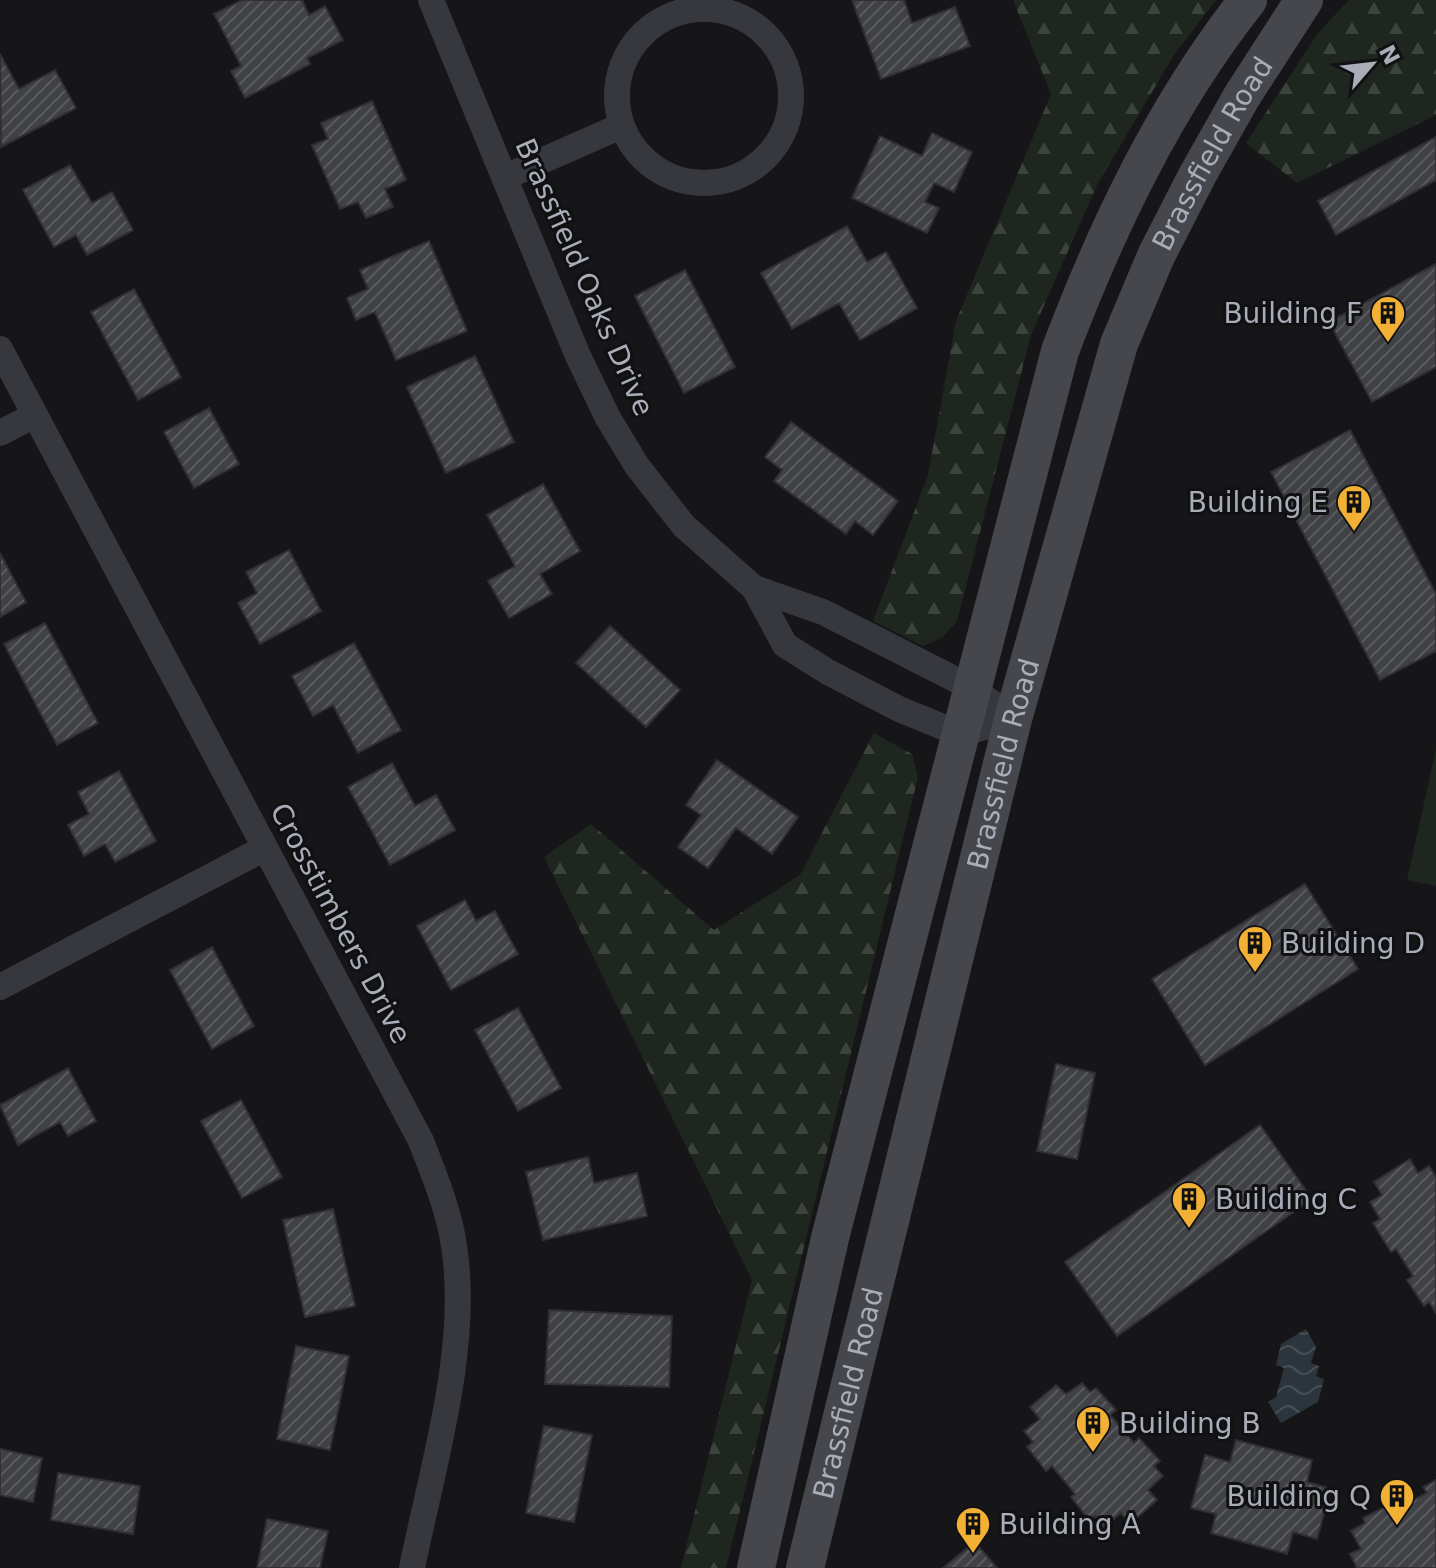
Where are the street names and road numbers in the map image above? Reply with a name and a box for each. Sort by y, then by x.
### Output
street label: Brassfield Road [1146,51,1280,256]
street label: Brassfield Oaks Drive [508,133,661,421]
street label: Brassfield Road [961,655,1046,873]
street label: Crosstimbers Drive [263,797,418,1049]
street label: Brassfield Road [807,1284,890,1502]

